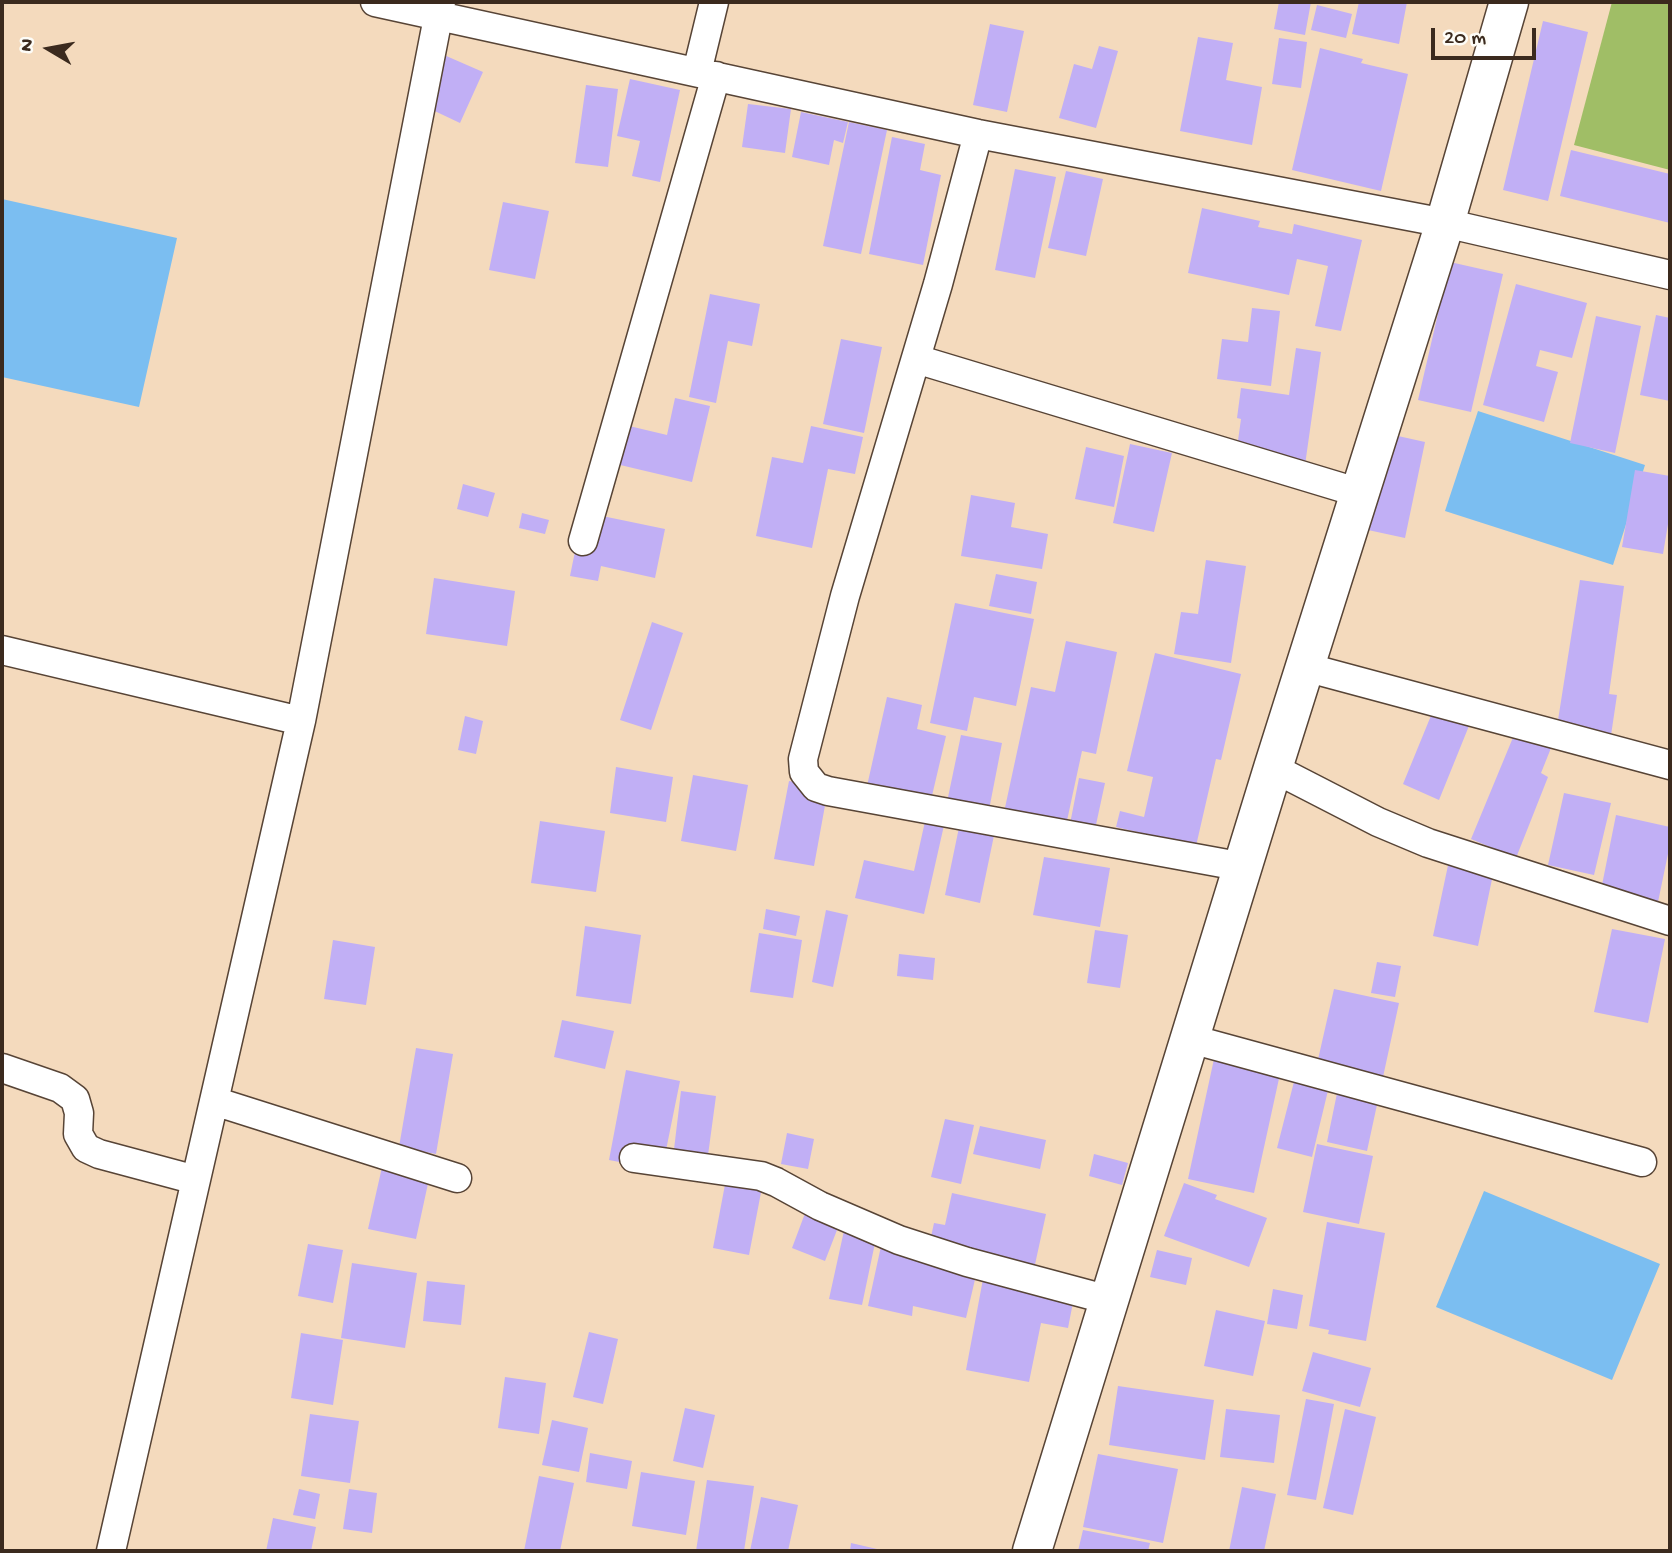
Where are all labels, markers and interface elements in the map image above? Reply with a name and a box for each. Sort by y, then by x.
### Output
north arrow [14,14,84,84]
scale bar [1434,14,1539,58]
text: 20 m [1444,27,1486,52]
text: N [15,37,40,53]

